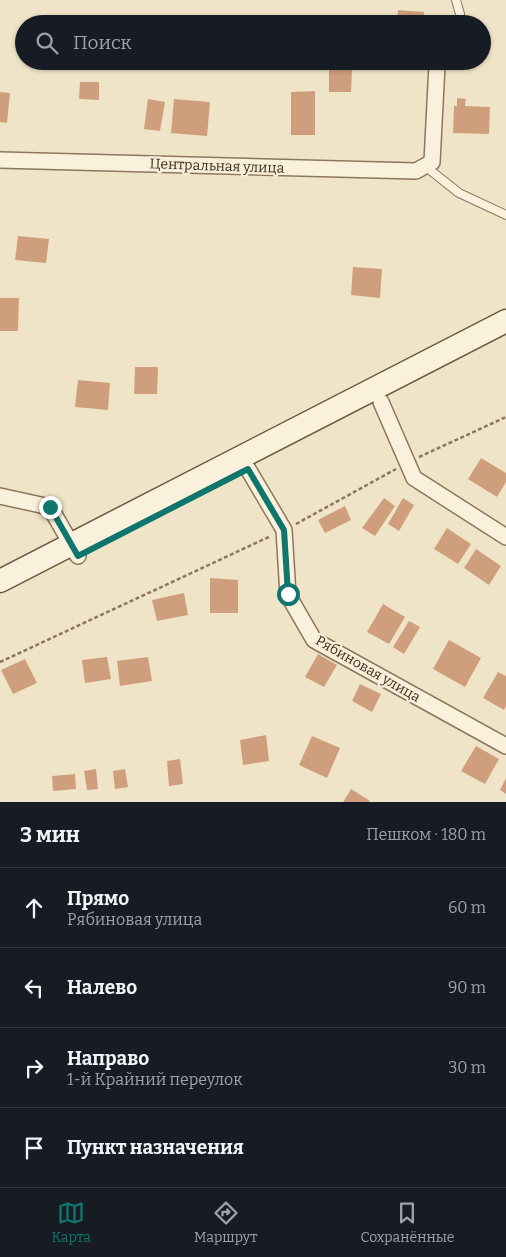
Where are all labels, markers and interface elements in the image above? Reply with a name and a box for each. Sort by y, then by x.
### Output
search box [15,15,491,70]
icon: search [33,29,61,57]
text: Поиск [73,31,132,54]
street label: Центральная улица [149,155,285,177]
route end [39,496,62,519]
route start [277,583,300,606]
street label: Рябиновая улица [313,632,424,706]
text: 3 мин [20,822,80,848]
text: Пешком · 180 m [366,825,486,844]
text: Прямо [67,887,129,910]
icon: ahead [20,894,48,922]
text: 60 m [448,898,486,917]
text: Рябиновая улица [67,910,202,929]
icon: left [20,974,48,1002]
text: Налево [67,976,137,999]
text: 90 m [448,978,486,997]
text: Направо [67,1047,149,1070]
icon: right [20,1054,48,1082]
text: 30 m [448,1058,486,1077]
text: 1-й Крайний переулок [67,1070,243,1089]
icon: arrive [20,1134,48,1162]
text: Пункт назначения [67,1136,244,1159]
tab: Карта [52,1199,91,1246]
tab: Маршрут [194,1199,257,1246]
tab: Сохранённые [360,1199,454,1246]

